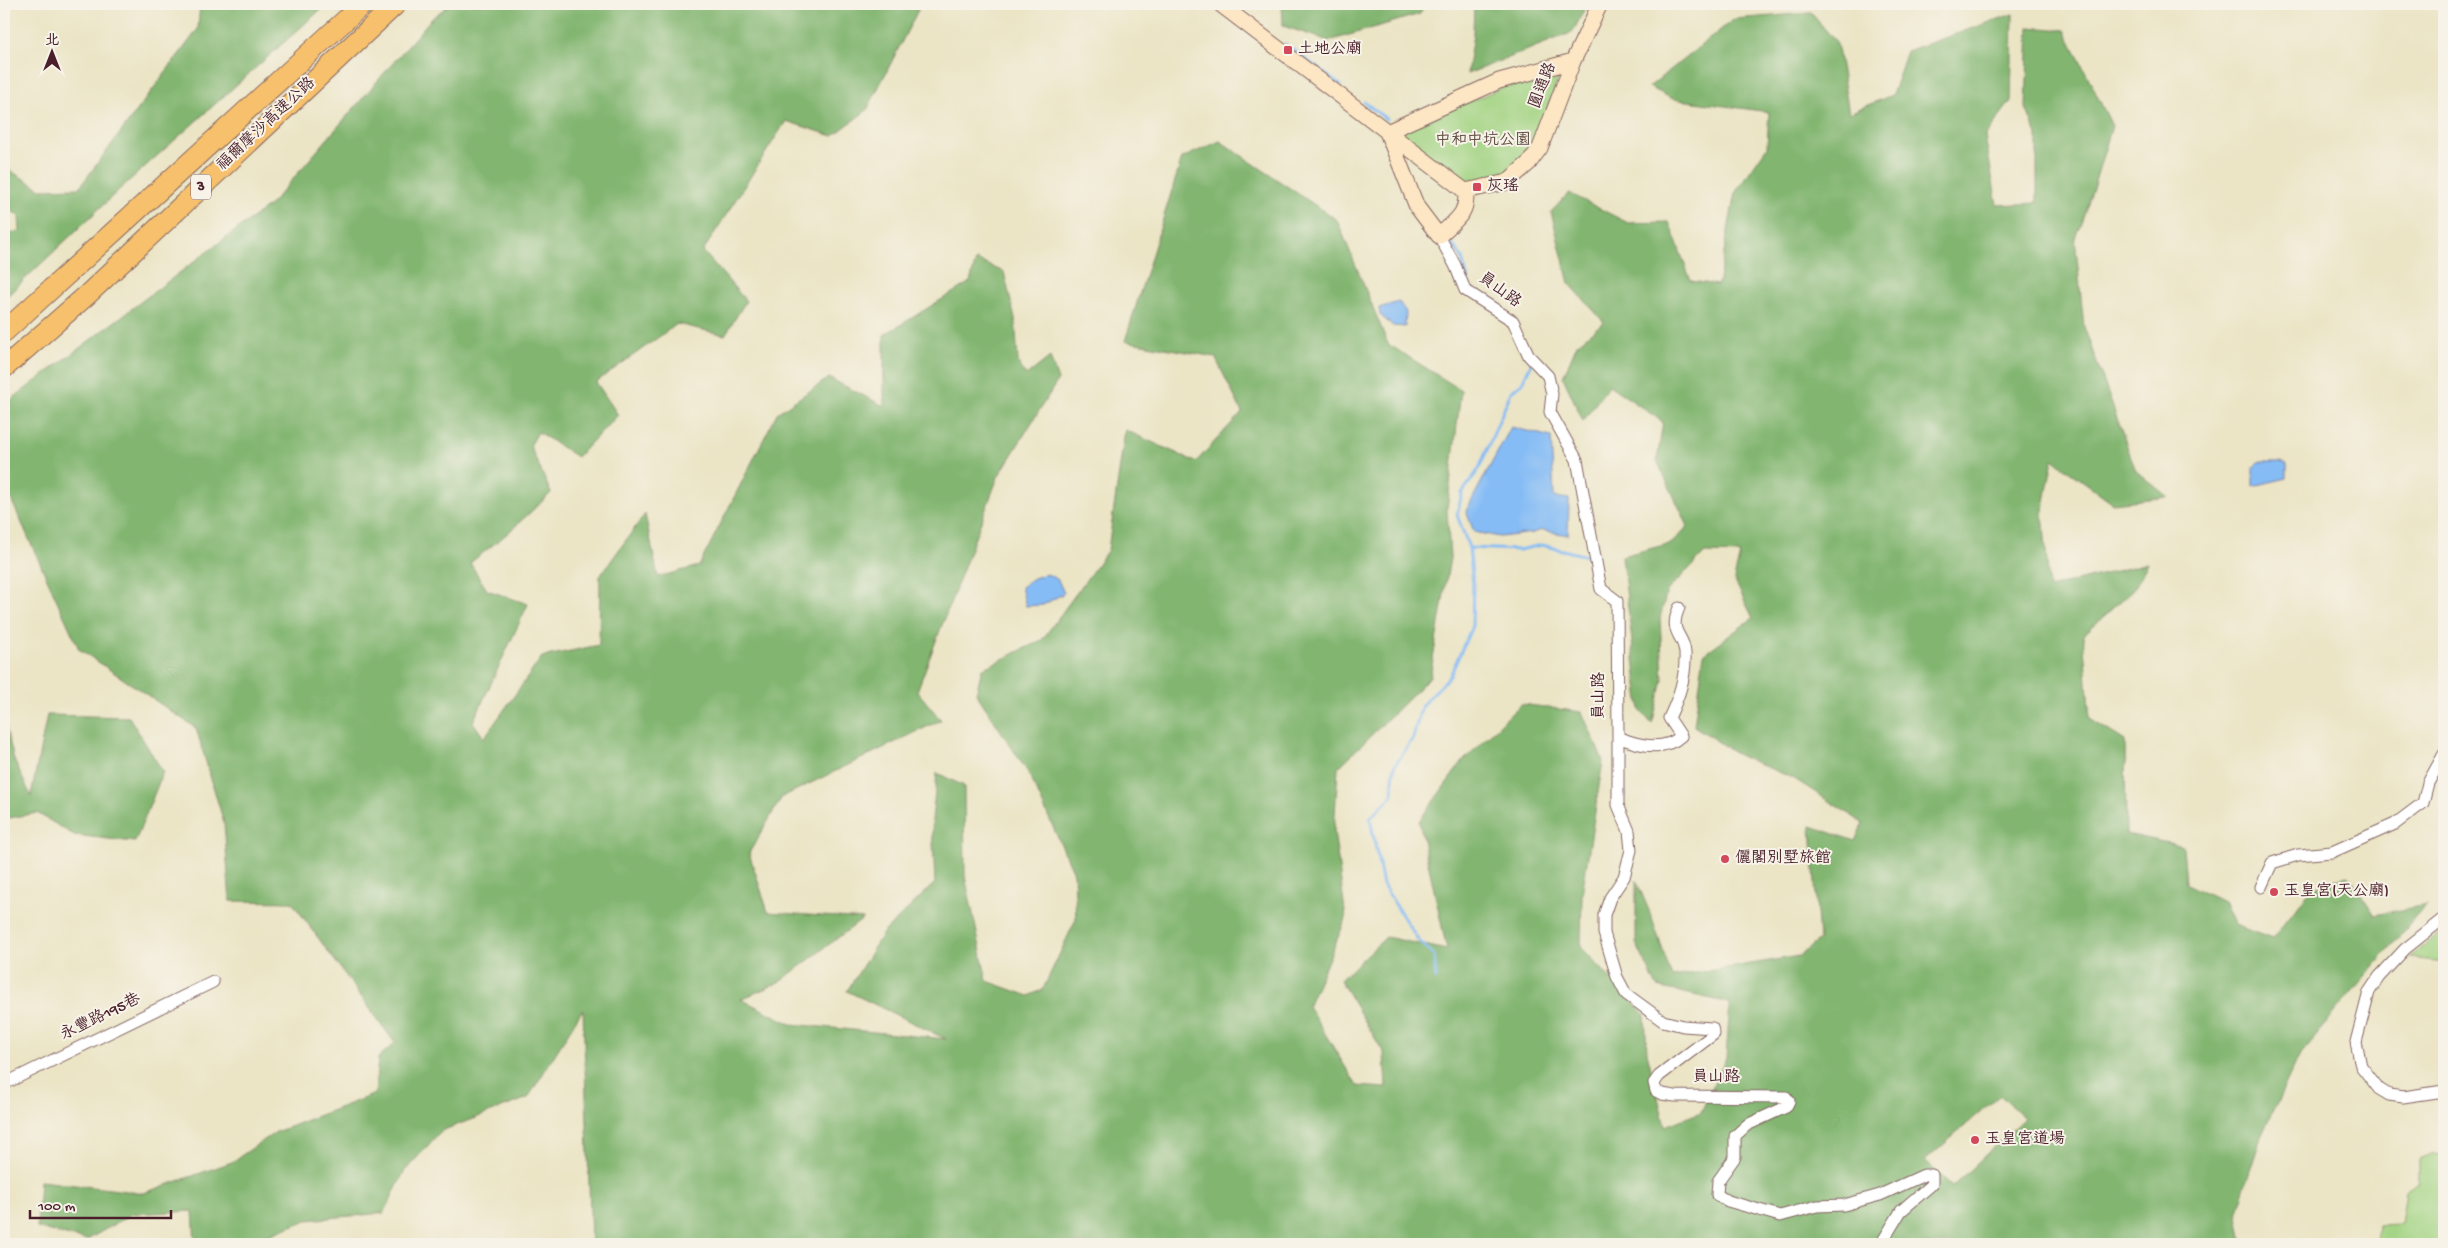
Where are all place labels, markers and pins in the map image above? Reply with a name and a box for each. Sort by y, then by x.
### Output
place label: 土地公廟 [1298,39,1362,60]
marker: 土地公廟 [1282,44,1294,56]
place label: 灰瑤 [1487,177,1519,197]
marker: 灰瑤 [1471,181,1483,193]
place label: 儷閣別墅旅館 [1735,848,1831,869]
marker: 儷閣別墅旅館 [1719,853,1731,865]
place label: 玉皇宮(天公廟) [2284,881,2389,902]
marker: 玉皇宮(天公廟) [2268,886,2280,898]
place label: 玉皇宮道場 [1985,1129,2065,1150]
marker: 玉皇宮道場 [1969,1134,1981,1146]

